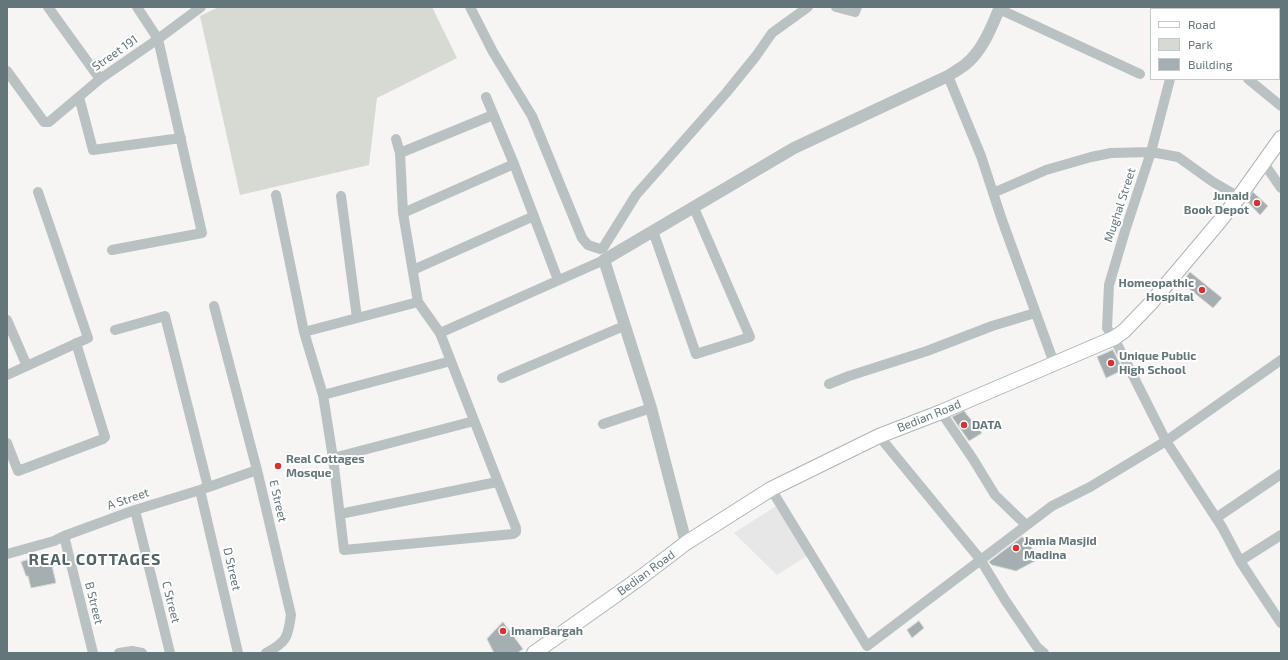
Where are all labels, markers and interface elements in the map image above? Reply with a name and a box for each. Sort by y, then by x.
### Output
legend [1150,8,1280,80]
text: Road [1188,17,1216,31]
street label: Street 191 [89,32,141,74]
text: Park [1188,37,1213,51]
text: Building [1188,57,1232,71]
street label: Mughal Street [1101,166,1139,244]
place label: Junaid Book Depot [1184,189,1249,217]
marker: Junaid Book Depot [1252,198,1262,208]
place label: Homeopathic Hospital [1119,276,1194,304]
marker: Homeopathic Hospital [1197,285,1207,295]
place label: Unique Public High School [1119,349,1196,377]
marker: Unique Public High School [1106,358,1116,368]
street label: Bedian Road [895,397,963,435]
place label: DATA [972,418,1002,432]
marker: DATA [959,420,969,430]
place label: Real Cottages Mosque [286,452,365,480]
marker: Real Cottages Mosque [273,461,283,471]
street label: E Street [266,479,290,523]
street label: A Street [105,485,151,513]
place label: Jamia Masjid Madina [1024,534,1097,562]
marker: Jamia Masjid Madina [1011,543,1021,553]
street label: D Street [220,546,244,592]
street label: Bedian Road [614,547,678,599]
district label: REAL COTTAGES [29,550,161,570]
street label: C Street [159,579,183,625]
street label: B Street [82,580,106,626]
place label: ImamBargah [511,624,583,638]
marker: ImamBargah [498,626,508,636]

